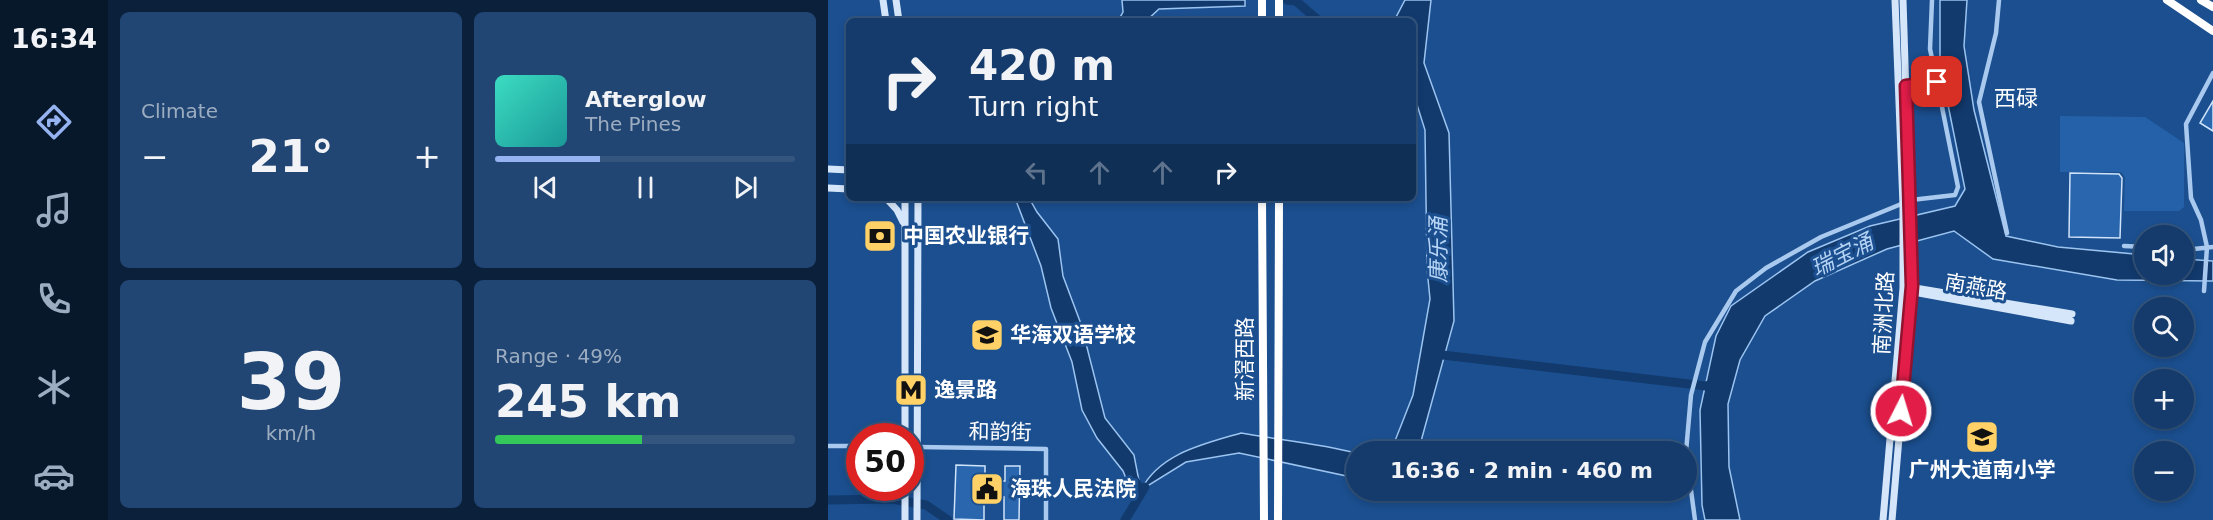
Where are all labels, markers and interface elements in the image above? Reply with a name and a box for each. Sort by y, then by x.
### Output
text: 16:34 [11,23,97,54]
text: 420 m [969,41,1115,90]
icon: right [870,42,948,120]
pin [1911,56,1962,107]
icon: arrive [1920,65,1953,98]
district label: 西碌 [1994,86,2038,111]
text: Afterglow [585,87,707,112]
text: Turn right [969,91,1098,122]
text: Climate [141,99,218,123]
icon: directions [33,101,75,143]
text: The Pines [585,112,681,136]
text: 21° [248,130,334,183]
text: − [141,137,169,176]
text: + [413,137,441,176]
icon: left [1020,156,1053,189]
icon: ahead [1083,156,1116,189]
icon: ahead [1146,156,1179,189]
icon: right [1209,156,1242,189]
icon: previous [529,171,562,204]
icon: pause [629,171,662,204]
icon: next [729,171,762,204]
icon: music [33,189,75,231]
water label: 康乐涌 [1426,214,1451,283]
bank icon: 中国农业银行 [862,218,898,254]
place label: 中国农业银行 [903,224,1029,248]
map controls [2134,225,2194,501]
button: sound [2134,225,2194,285]
water label: 瑞宝涌 [1807,228,1880,281]
street label: 南洲北路 [1870,270,1898,356]
street label: 南燕路 [1943,270,2009,304]
icon: phone [33,278,75,320]
button: search [2134,297,2194,357]
school or university icon: 华海双语学校 [969,317,1005,353]
street label: 新滘西路 [1233,317,1257,401]
place label: 华海双语学校 [1010,323,1136,347]
text: 39 [237,337,345,427]
text: Range · 49% [495,344,622,368]
icon: climate [33,366,75,408]
button: + [2134,369,2194,429]
metro station icon: 逸景路 [893,372,929,408]
text: 245 km [495,375,681,428]
place label: 逸景路 [934,378,997,402]
position arrow [1869,379,1933,443]
street label: 和韵街 [968,419,1032,445]
school or university icon: 广州大道南小学 [1964,419,2000,455]
text: km/h [266,421,316,445]
speed limit sign: 50 [846,423,924,501]
button: − [2134,441,2194,501]
icon: car [33,455,75,497]
text: 16:36 · 2 min · 460 m [1390,458,1653,483]
place label: 广州大道南小学 [1909,458,2056,482]
public building icon: 海珠人民法院 [969,471,1005,507]
place label: 海珠人民法院 [1010,477,1136,501]

